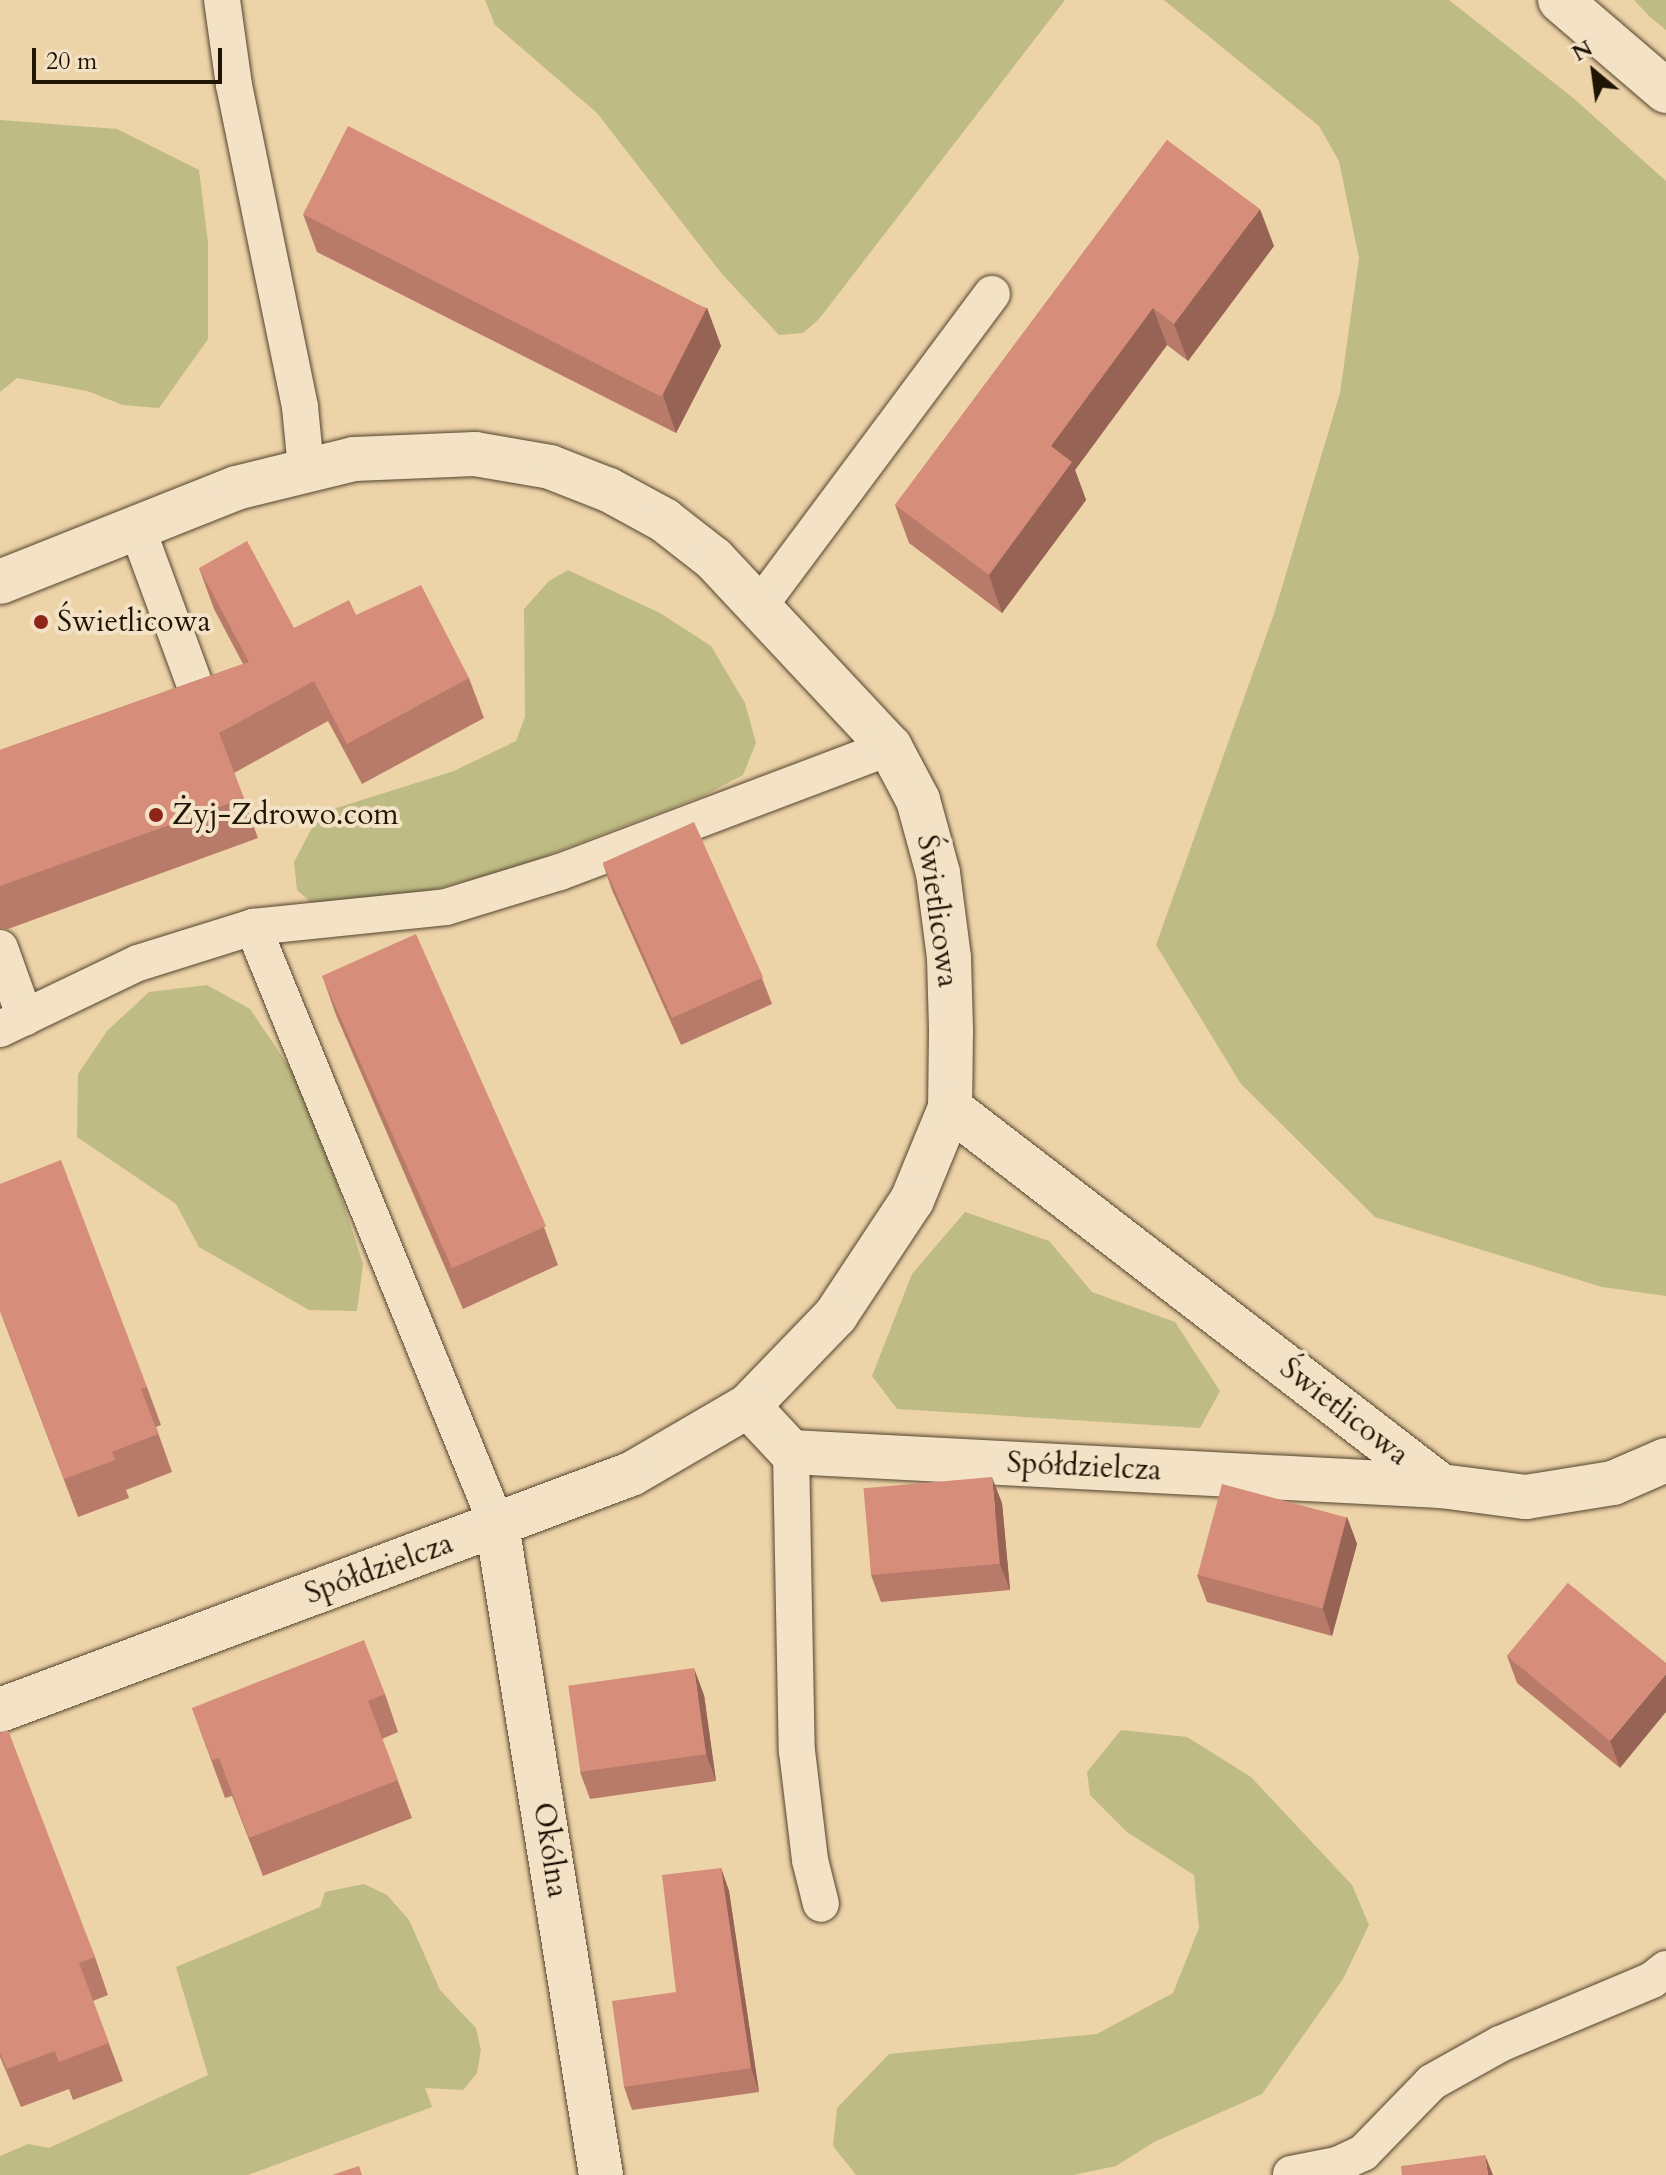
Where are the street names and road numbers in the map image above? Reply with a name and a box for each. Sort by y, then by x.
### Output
street label: Świetlicowa [908,832,966,990]
street label: Świetlicowa [1272,1351,1416,1473]
street label: Spółdzielcza [1006,1445,1162,1489]
street label: Spółdzielcza [300,1526,458,1612]
street label: Okólna [525,1800,575,1900]

